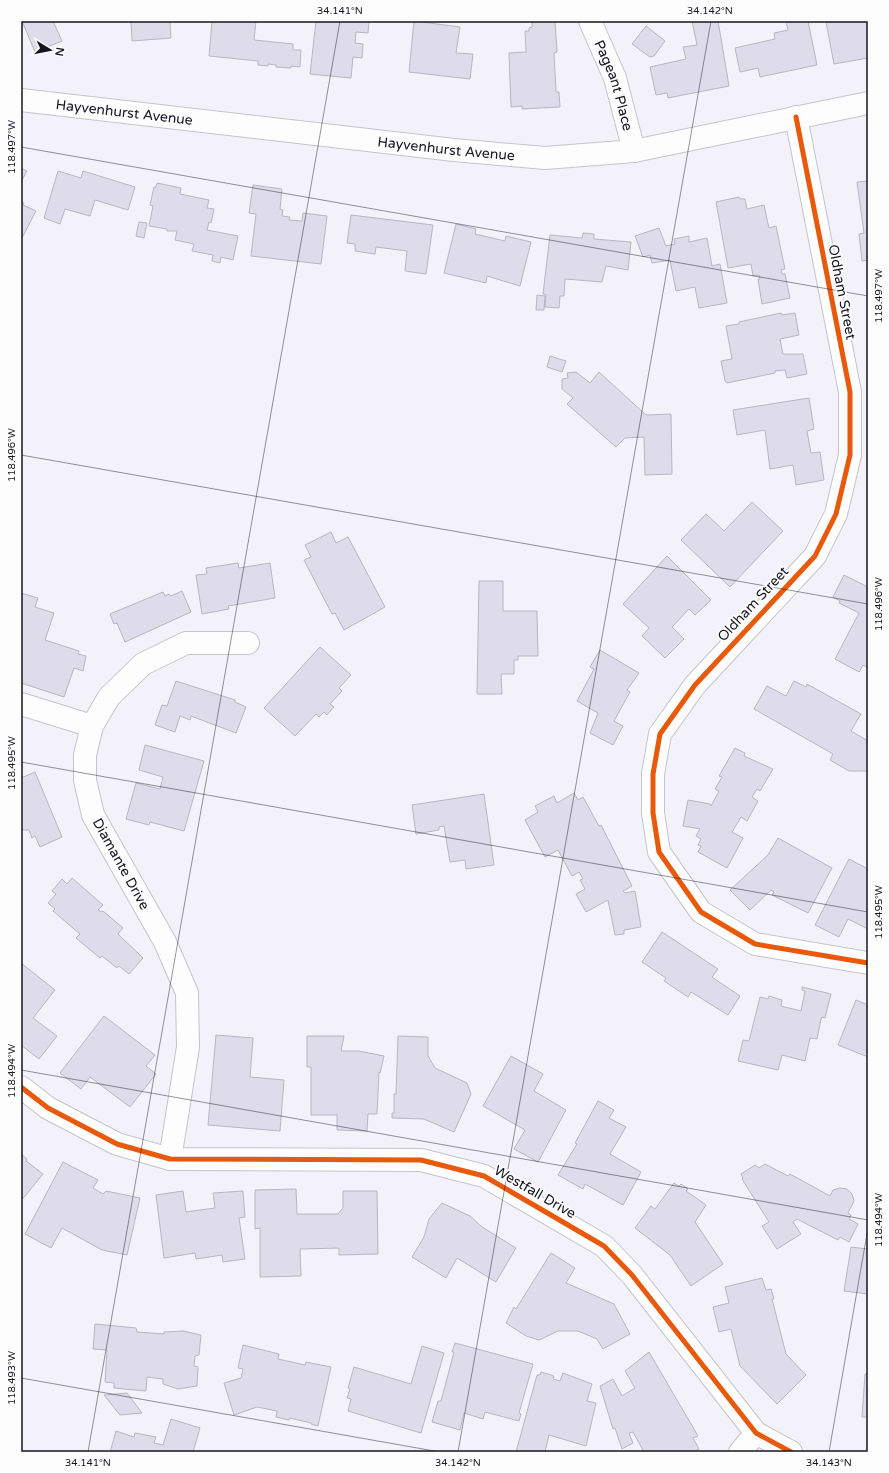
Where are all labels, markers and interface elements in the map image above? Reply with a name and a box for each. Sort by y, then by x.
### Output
text: 34.141°N [317,5,363,17]
text: 34.142°N [687,5,733,17]
north arrow [30,30,70,70]
street label: Pageant Place [591,37,637,133]
text: N [52,46,67,57]
street label: Hayvenhurst Avenue [55,96,194,128]
text: 118.497°W [6,120,18,174]
street label: Hayvenhurst Avenue [377,133,516,164]
street label: Oldham Street [824,243,860,342]
text: 118.497°W [873,269,885,323]
text: 118.496°W [6,428,18,482]
street label: Oldham Street [714,562,793,645]
text: 118.496°W [873,577,885,631]
text: 118.495°W [6,736,18,790]
street label: Diamante Drive [89,815,153,913]
text: 118.495°W [873,885,885,939]
text: 118.494°W [6,1044,18,1098]
street label: Westfall Drive [491,1162,579,1222]
text: 118.494°W [873,1193,885,1247]
text: 118.493°W [6,1351,18,1405]
text: 34.141°N [65,1457,111,1469]
text: 34.142°N [435,1457,481,1469]
text: 34.143°N [806,1457,852,1469]

